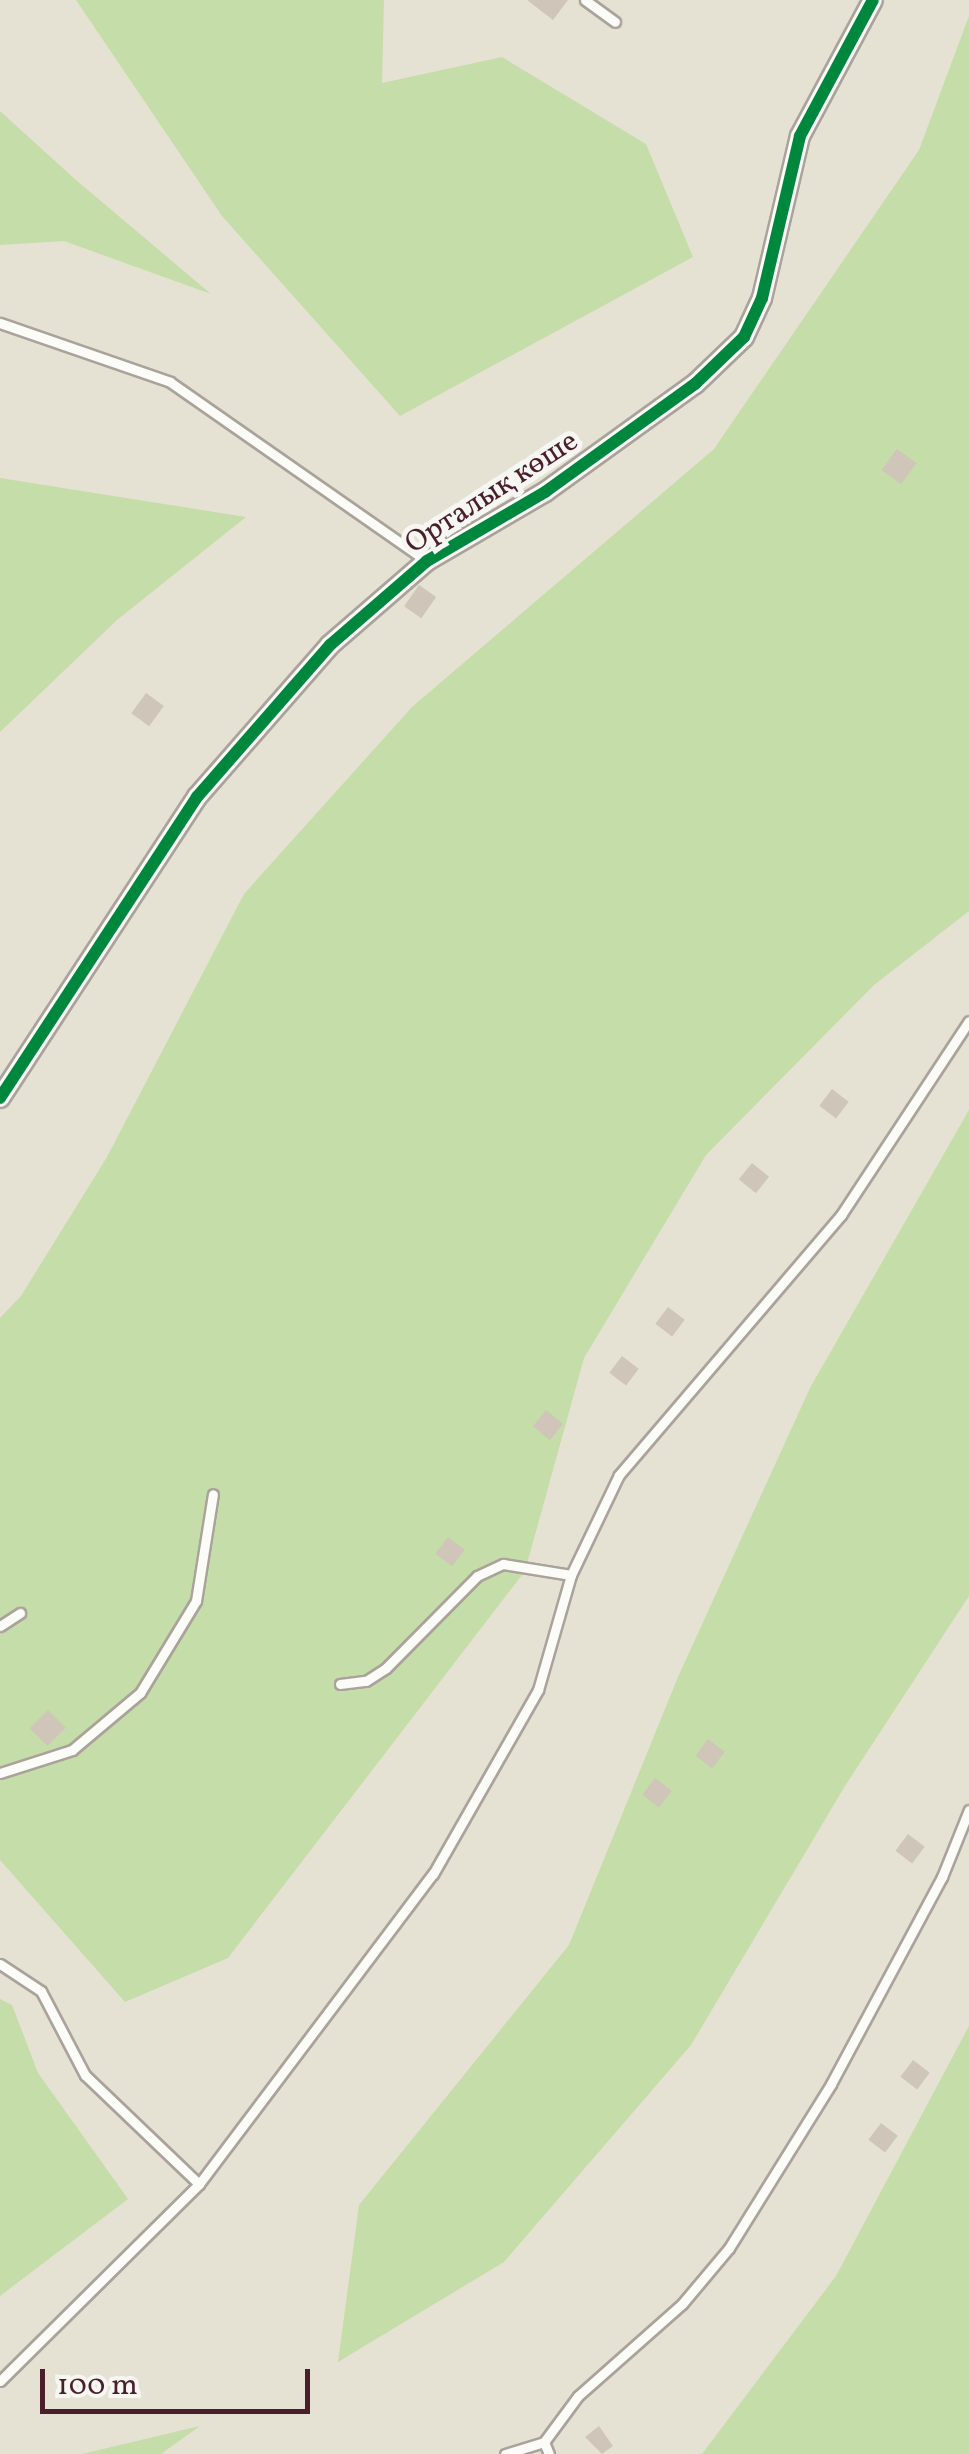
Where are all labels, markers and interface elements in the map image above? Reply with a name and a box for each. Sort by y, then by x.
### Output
street label: Орталық көше [399,424,585,562]
scale bar [45,2349,315,2411]
text: 100 m [57,2365,138,2407]

